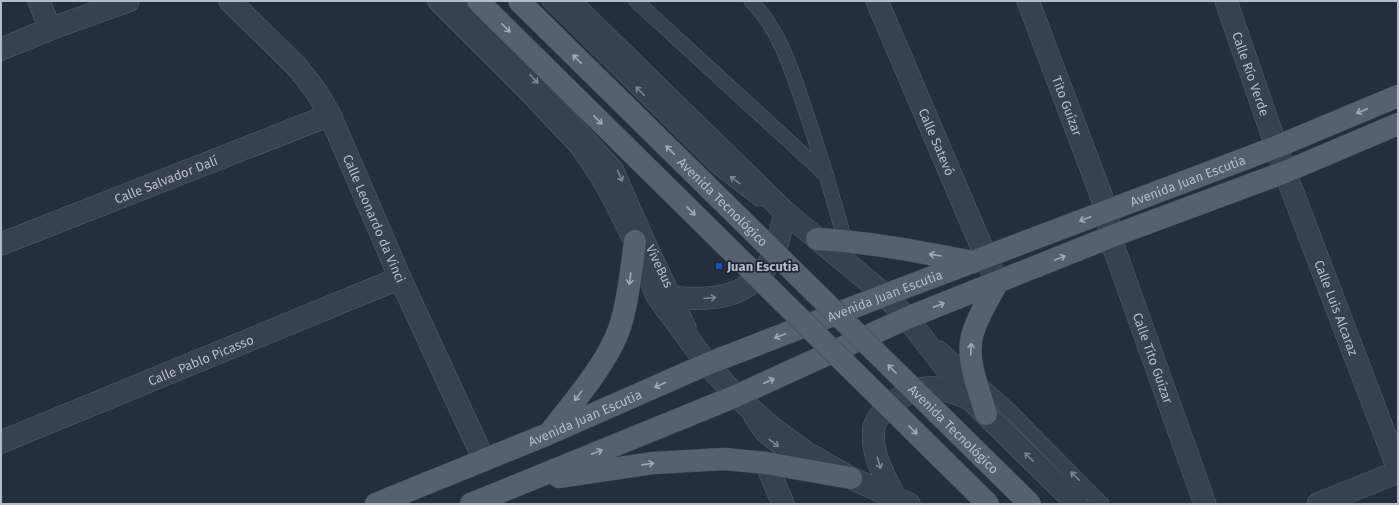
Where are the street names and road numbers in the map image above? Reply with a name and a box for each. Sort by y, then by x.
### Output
street label: Calle Río Verde [1230,30,1273,118]
street label: Tito Guízar [1049,74,1086,138]
street label: Calle Satevó [916,106,958,178]
street label: Calle Salvador Dalí [112,152,220,206]
street label: Calle Leonardo da Vinci [340,152,409,285]
street label: Avenida Juan Escutia [1128,152,1248,209]
street label: Avenida Tecnológico [675,154,771,249]
street label: ViveBus [643,242,677,290]
street label: Calle Luis Alcaraz [1312,258,1362,358]
street label: Avenida Juan Escutia [825,266,945,324]
street label: Calle Tito Guízar [1130,311,1176,405]
street label: Calle Pablo Picasso [146,332,256,388]
street label: Avenida Tecnológico [906,381,1002,476]
street label: Avenida Juan Escutia [526,386,644,449]

